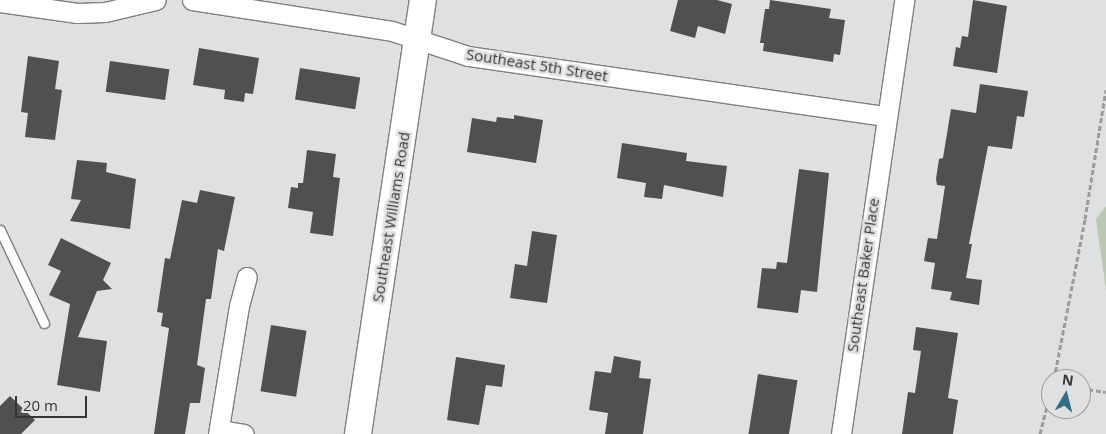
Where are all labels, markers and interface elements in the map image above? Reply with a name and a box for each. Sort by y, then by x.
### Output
street label: Southeast 5th Street [465,45,609,85]
street label: Southeast Williams Road [369,131,413,303]
street label: Southeast Baker Place [843,197,883,353]
north arrow [1041,369,1091,419]
text: N [1061,369,1075,390]
scale bar [18,386,90,418]
text: 20 m [23,395,58,415]

